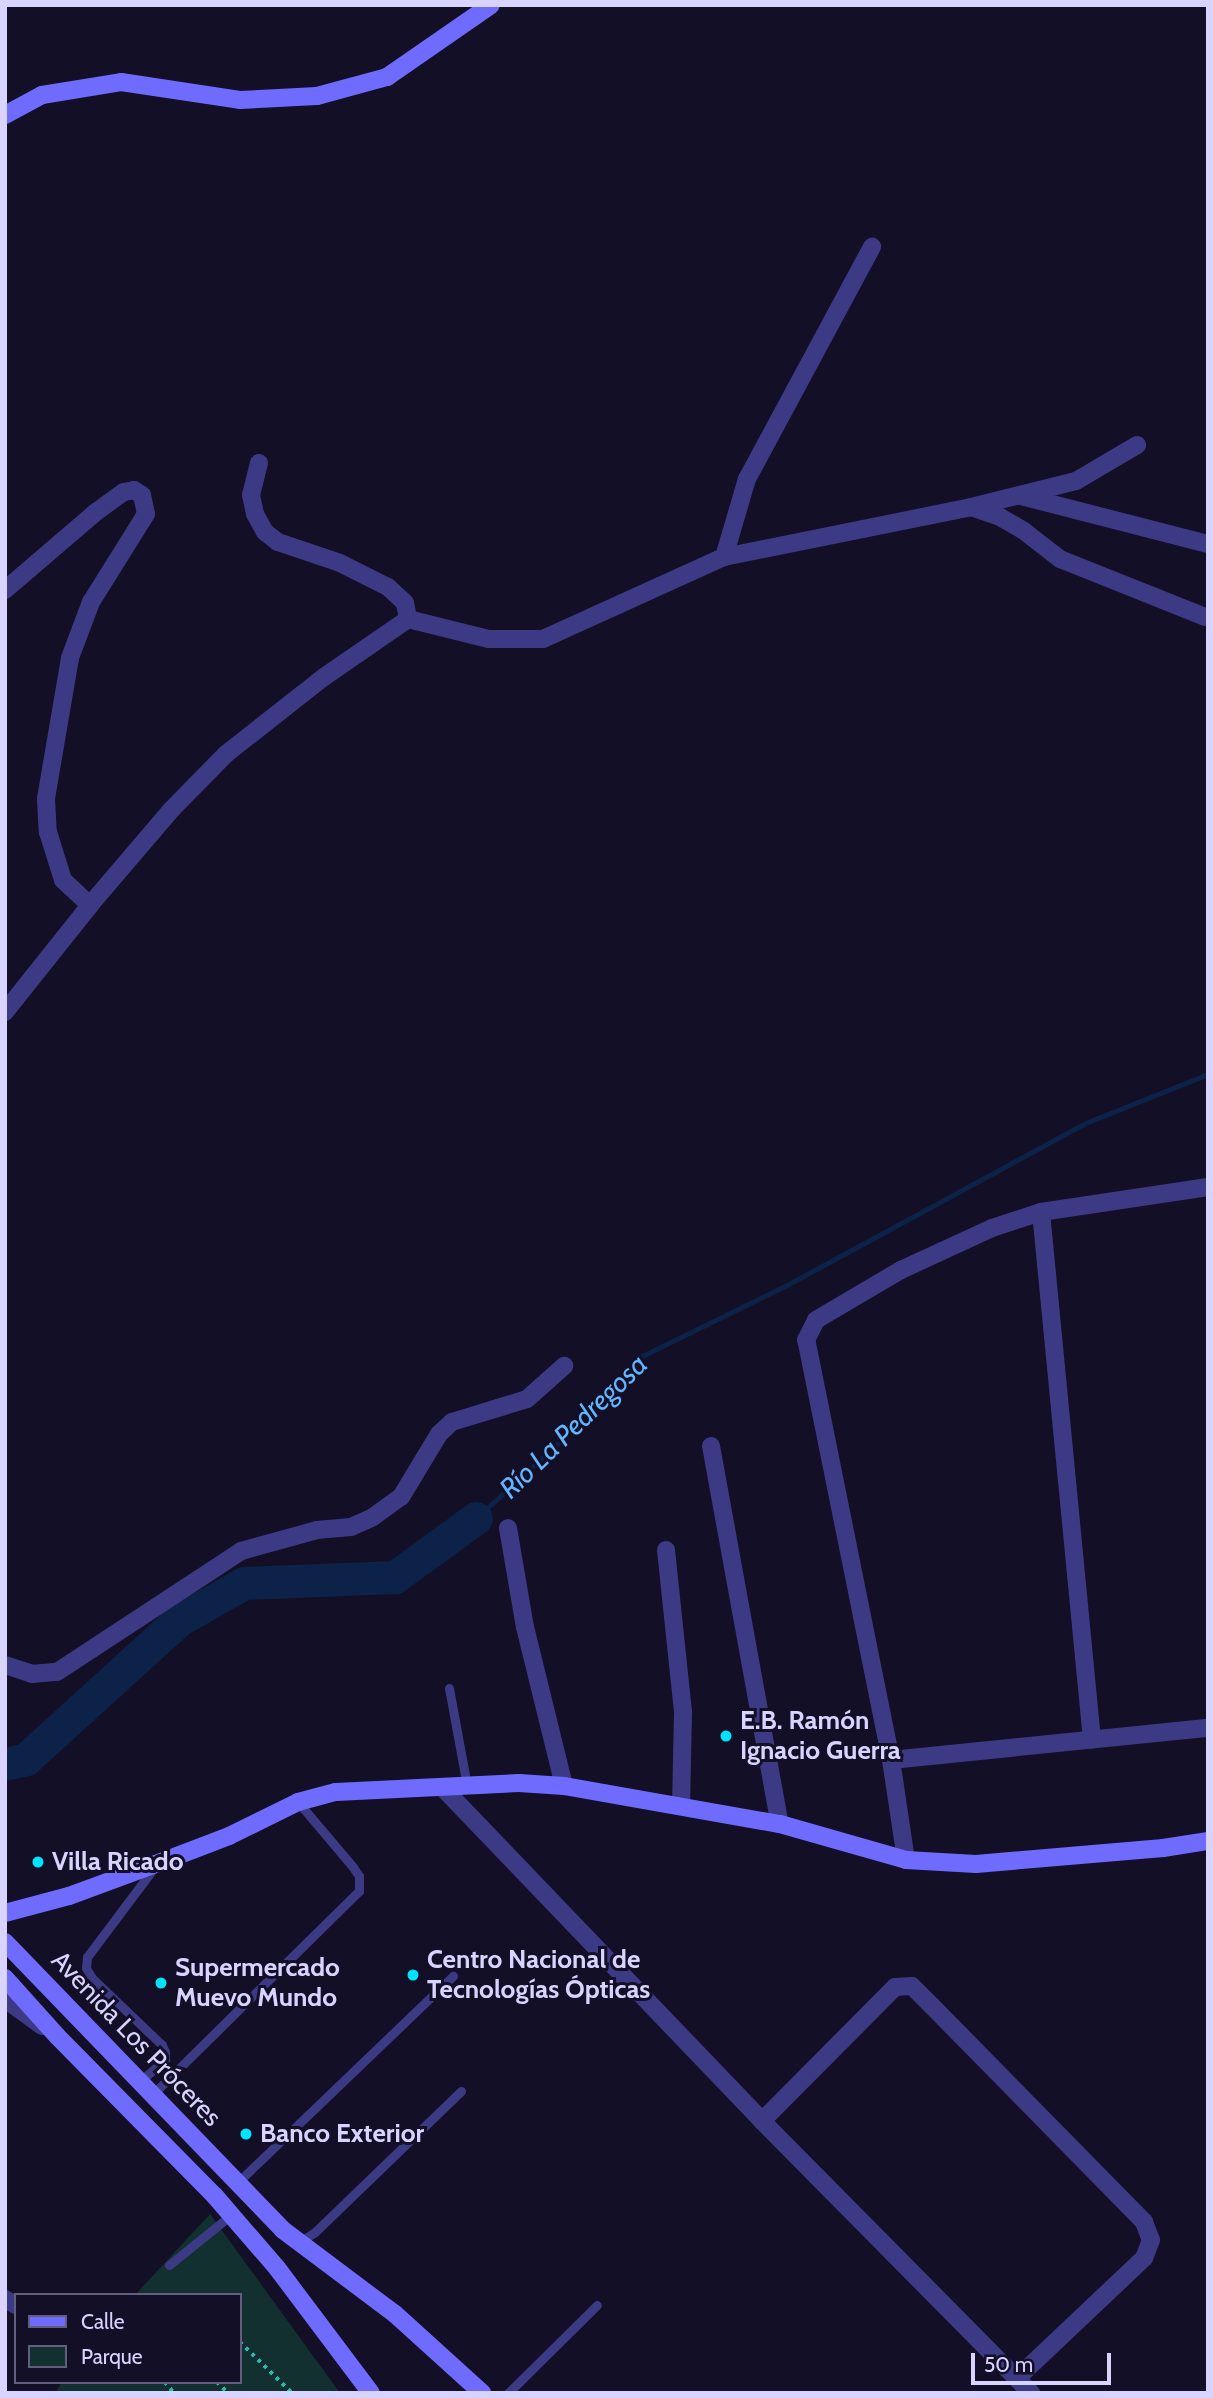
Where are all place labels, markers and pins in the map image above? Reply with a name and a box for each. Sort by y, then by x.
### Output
place label: E.B. Ramón Ignacio Guerra [740,1705,901,1766]
marker: E.B. Ramón Ignacio Guerra [718,1728,734,1744]
place label: Villa Ricado [52,1846,183,1878]
marker: Villa Ricado [30,1854,46,1870]
place label: Centro Nacional de Tecnologías Ópticas [427,1944,650,2006]
place label: Supermercado Muevo Mundo [175,1952,340,2014]
marker: Centro Nacional de Tecnologías Ópticas [405,1967,421,1983]
marker: Supermercado Muevo Mundo [153,1975,169,1991]
place label: Banco Exterior [260,2118,424,2150]
marker: Banco Exterior [238,2126,254,2142]

